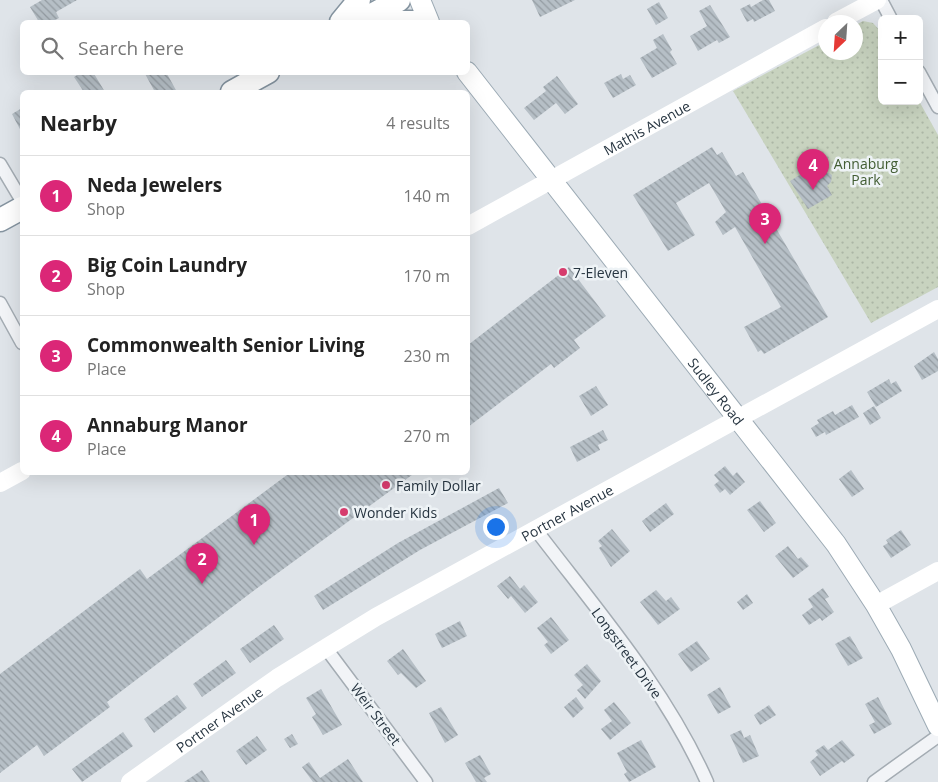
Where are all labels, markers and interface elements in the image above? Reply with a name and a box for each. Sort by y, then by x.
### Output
north arrow [818,15,863,60]
map controls [878,15,923,105]
button: + [878,15,923,60]
search box [20,20,470,75]
icon: search [38,34,66,62]
text: Search here [78,35,184,61]
button: − [878,60,923,105]
street label: Mathis Avenue [600,96,694,159]
text: Nearby [40,109,117,137]
text: 4 results [386,112,450,134]
pin: 4 [797,149,829,190]
park label: Annaburg Park [834,154,899,189]
text: Neda Jewelers [87,172,222,198]
text: 1 [51,185,61,207]
text: 140 m [404,185,450,207]
text: Shop [87,198,125,220]
pin: 3 [749,203,781,244]
text: Big Coin Laundry [87,252,247,278]
place label: 7-Eleven [573,263,628,282]
text: 2 [51,265,61,287]
text: 170 m [404,265,450,287]
marker: 7-Eleven [557,266,569,278]
text: Shop [87,278,125,300]
text: Commonwealth Senior Living [87,332,365,358]
text: 3 [51,345,61,367]
text: 230 m [404,345,450,367]
street label: Sudley Road [684,354,749,429]
text: Place [87,358,126,380]
text: Annaburg Manor [87,412,248,438]
text: 4 [51,425,61,447]
text: 270 m [404,425,450,447]
text: Place [87,438,126,460]
place label: Family Dollar [396,476,481,495]
marker: Family Dollar [380,479,392,491]
street label: Portner Avenue [517,479,616,545]
place label: Wonder Kids [354,503,437,522]
pin: 1 [238,504,270,545]
marker: Wonder Kids [338,506,350,518]
your location [483,514,509,540]
pin: 2 [186,543,218,584]
street label: Longstreet Drive [588,604,666,702]
street label: Weir Street [347,679,405,749]
street label: Portner Avenue [172,682,266,756]

